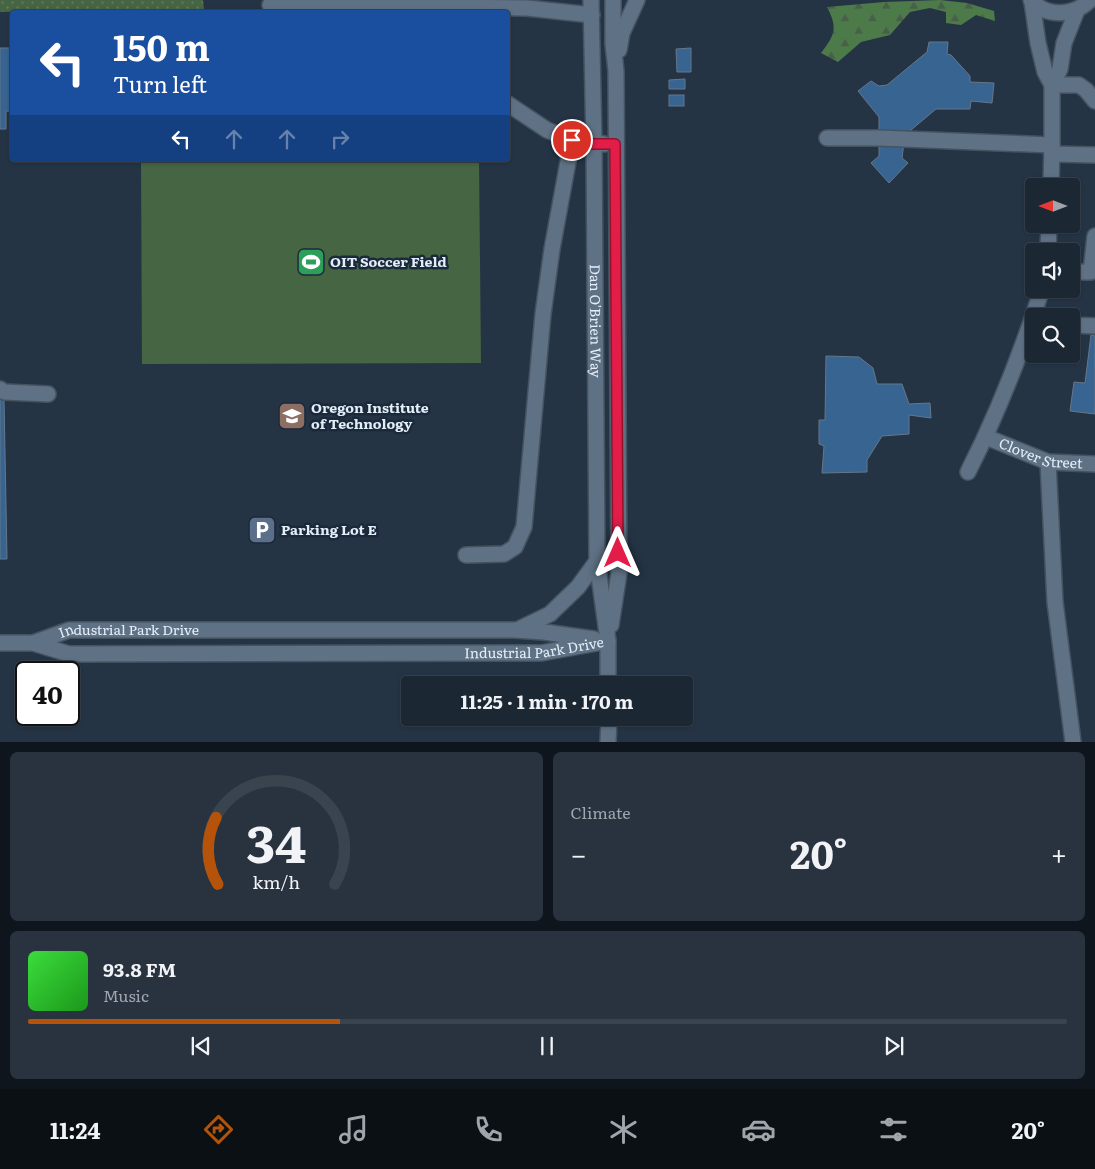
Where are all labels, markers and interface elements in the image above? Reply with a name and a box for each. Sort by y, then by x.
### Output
text: 150 m [113,20,210,72]
icon: left [30,30,95,95]
text: Turn left [113,67,207,100]
pin [551,119,593,161]
icon: left [167,125,195,153]
icon: ahead [220,125,248,153]
icon: ahead [273,125,301,153]
icon: right [326,125,354,153]
icon: arrive [558,126,586,154]
north arrow [1025,178,1080,232]
map controls [1025,178,1080,363]
button: sound [1025,243,1080,298]
sports icon: OIT Soccer Field [296,247,326,277]
place label: OIT Soccer Field [330,251,447,271]
street label: Dan O'Brien Way [586,264,607,379]
button: search [1025,308,1080,363]
place label: Oregon Institute of Technology [311,397,429,433]
school or university icon: Oregon Institute of Technology [277,401,307,431]
street label: Clover Street [996,432,1083,472]
parking icon: Parking Lot E [247,515,277,545]
place label: Parking Lot E [281,519,377,539]
position arrow [591,526,643,578]
street label: Industrial Park Drive [55,618,199,642]
street label: Industrial Park Drive [464,631,605,662]
speed limit sign: 40 [15,661,80,726]
text: 11:25 · 1 min · 170 m [461,687,633,715]
text: Climate [571,800,631,824]
text: 34 [246,801,306,879]
text: 20° [790,824,847,881]
text: − [571,832,587,874]
text: + [1051,832,1067,874]
text: km/h [252,868,300,895]
text: 93.8 FM [103,955,176,983]
text: Music [103,983,149,1007]
icon: previous [187,1032,215,1060]
icon: pause [533,1032,561,1060]
icon: next [880,1032,908,1060]
icon: directions [201,1112,236,1147]
icon: music [336,1112,371,1147]
icon: phone [471,1112,506,1147]
icon: climate [606,1112,641,1147]
icon: car [741,1112,776,1147]
icon: filters [876,1112,911,1147]
text: 11:24 [50,1113,101,1146]
text: 20° [1012,1113,1045,1146]

